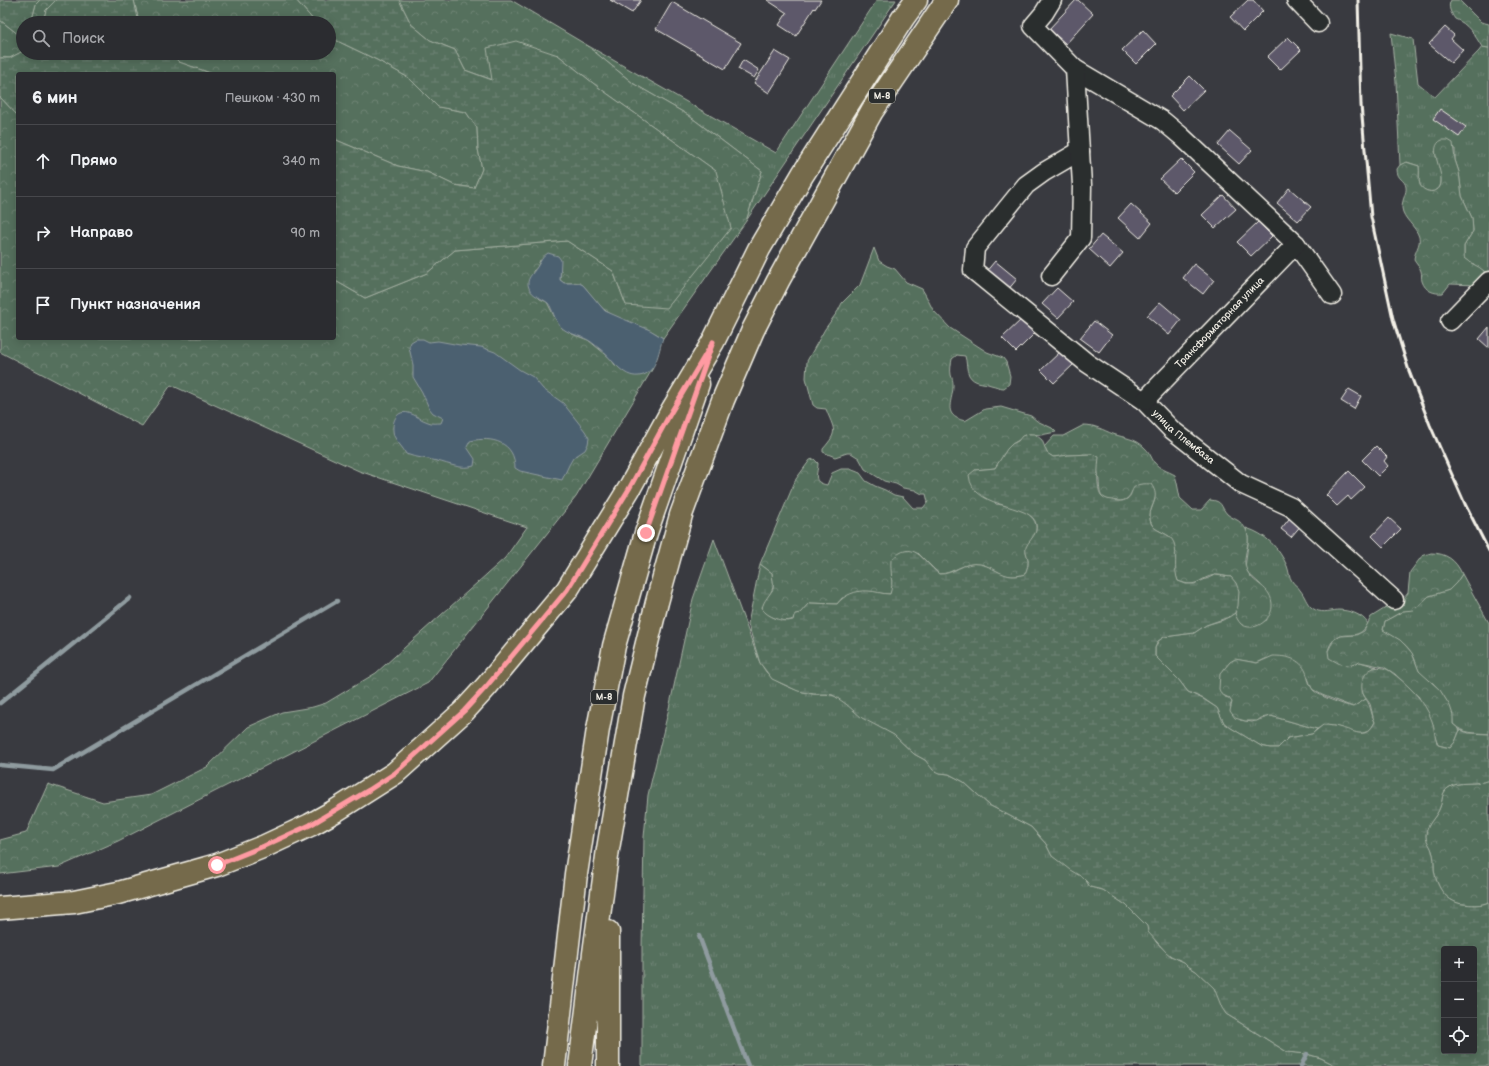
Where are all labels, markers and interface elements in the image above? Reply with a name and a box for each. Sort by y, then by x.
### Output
search box [16,16,336,60]
icon: search [30,27,52,49]
text: Поиск [62,29,105,48]
text: 6 мин [32,88,78,108]
road number: М-8 [869,89,895,103]
text: Пешком · 430 m [225,90,320,106]
icon: ahead [32,150,54,172]
text: Прямо [70,151,117,170]
text: 340 m [282,153,320,169]
icon: right [32,222,54,244]
text: Направо [70,223,133,242]
text: 90 m [291,225,320,241]
street label: Трансформаторная улица [1173,274,1267,371]
icon: arrive [32,294,54,316]
text: Пункт назначения [70,295,201,314]
street label: улица Плембаза [1150,407,1217,467]
route end [637,524,655,542]
road number: М-8 [591,690,617,704]
route start [208,856,226,874]
map controls [1441,946,1477,1054]
button: + [1441,946,1477,982]
button: − [1441,982,1477,1018]
button: locate [1441,1018,1477,1054]

